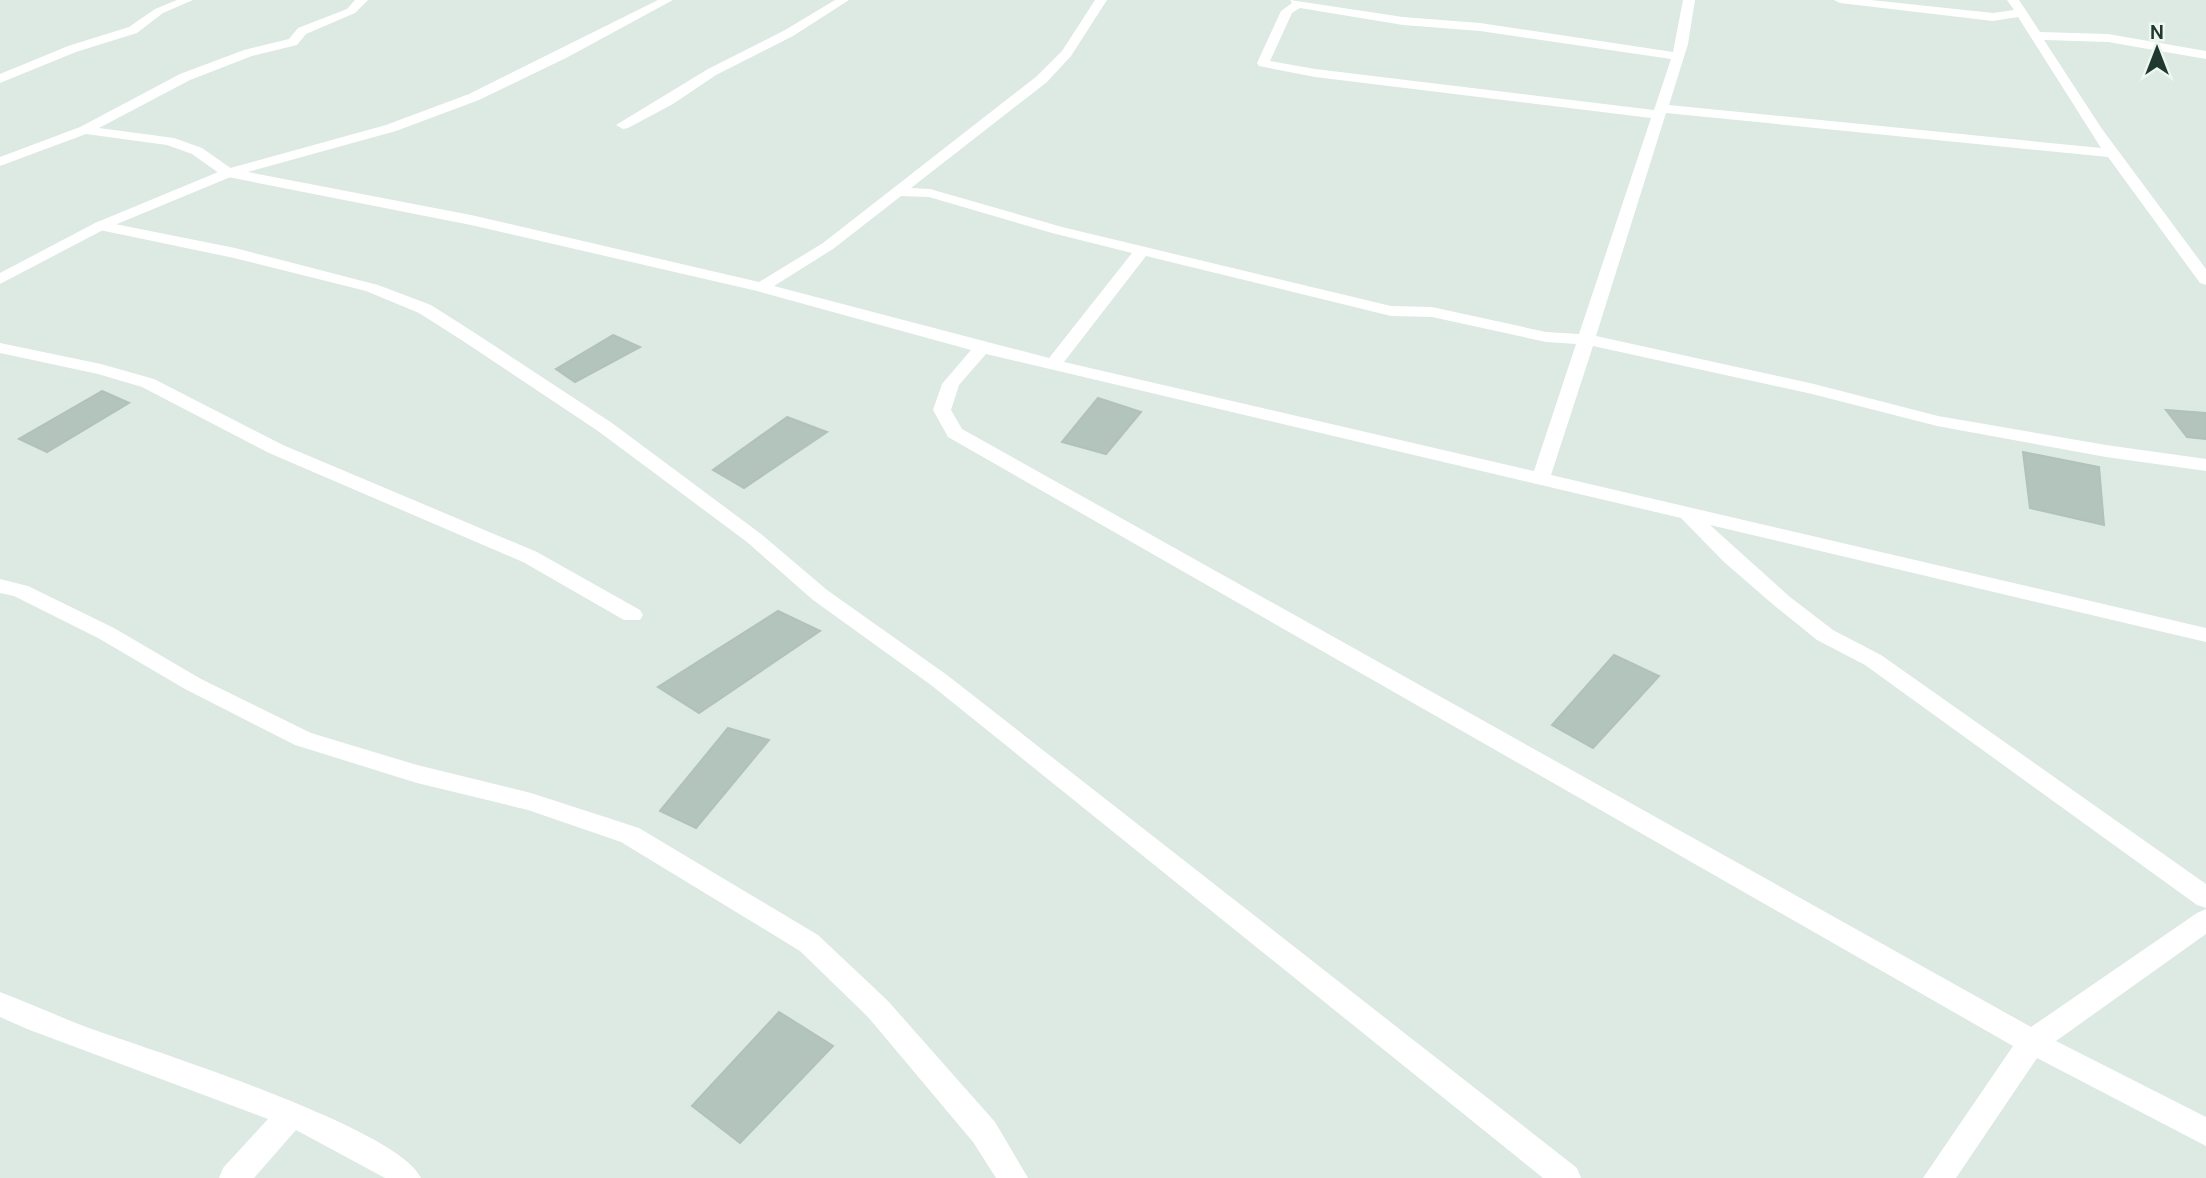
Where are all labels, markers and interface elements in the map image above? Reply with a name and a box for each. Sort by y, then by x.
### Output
north arrow [2122,14,2192,84]
text: N [2150,20,2164,45]

